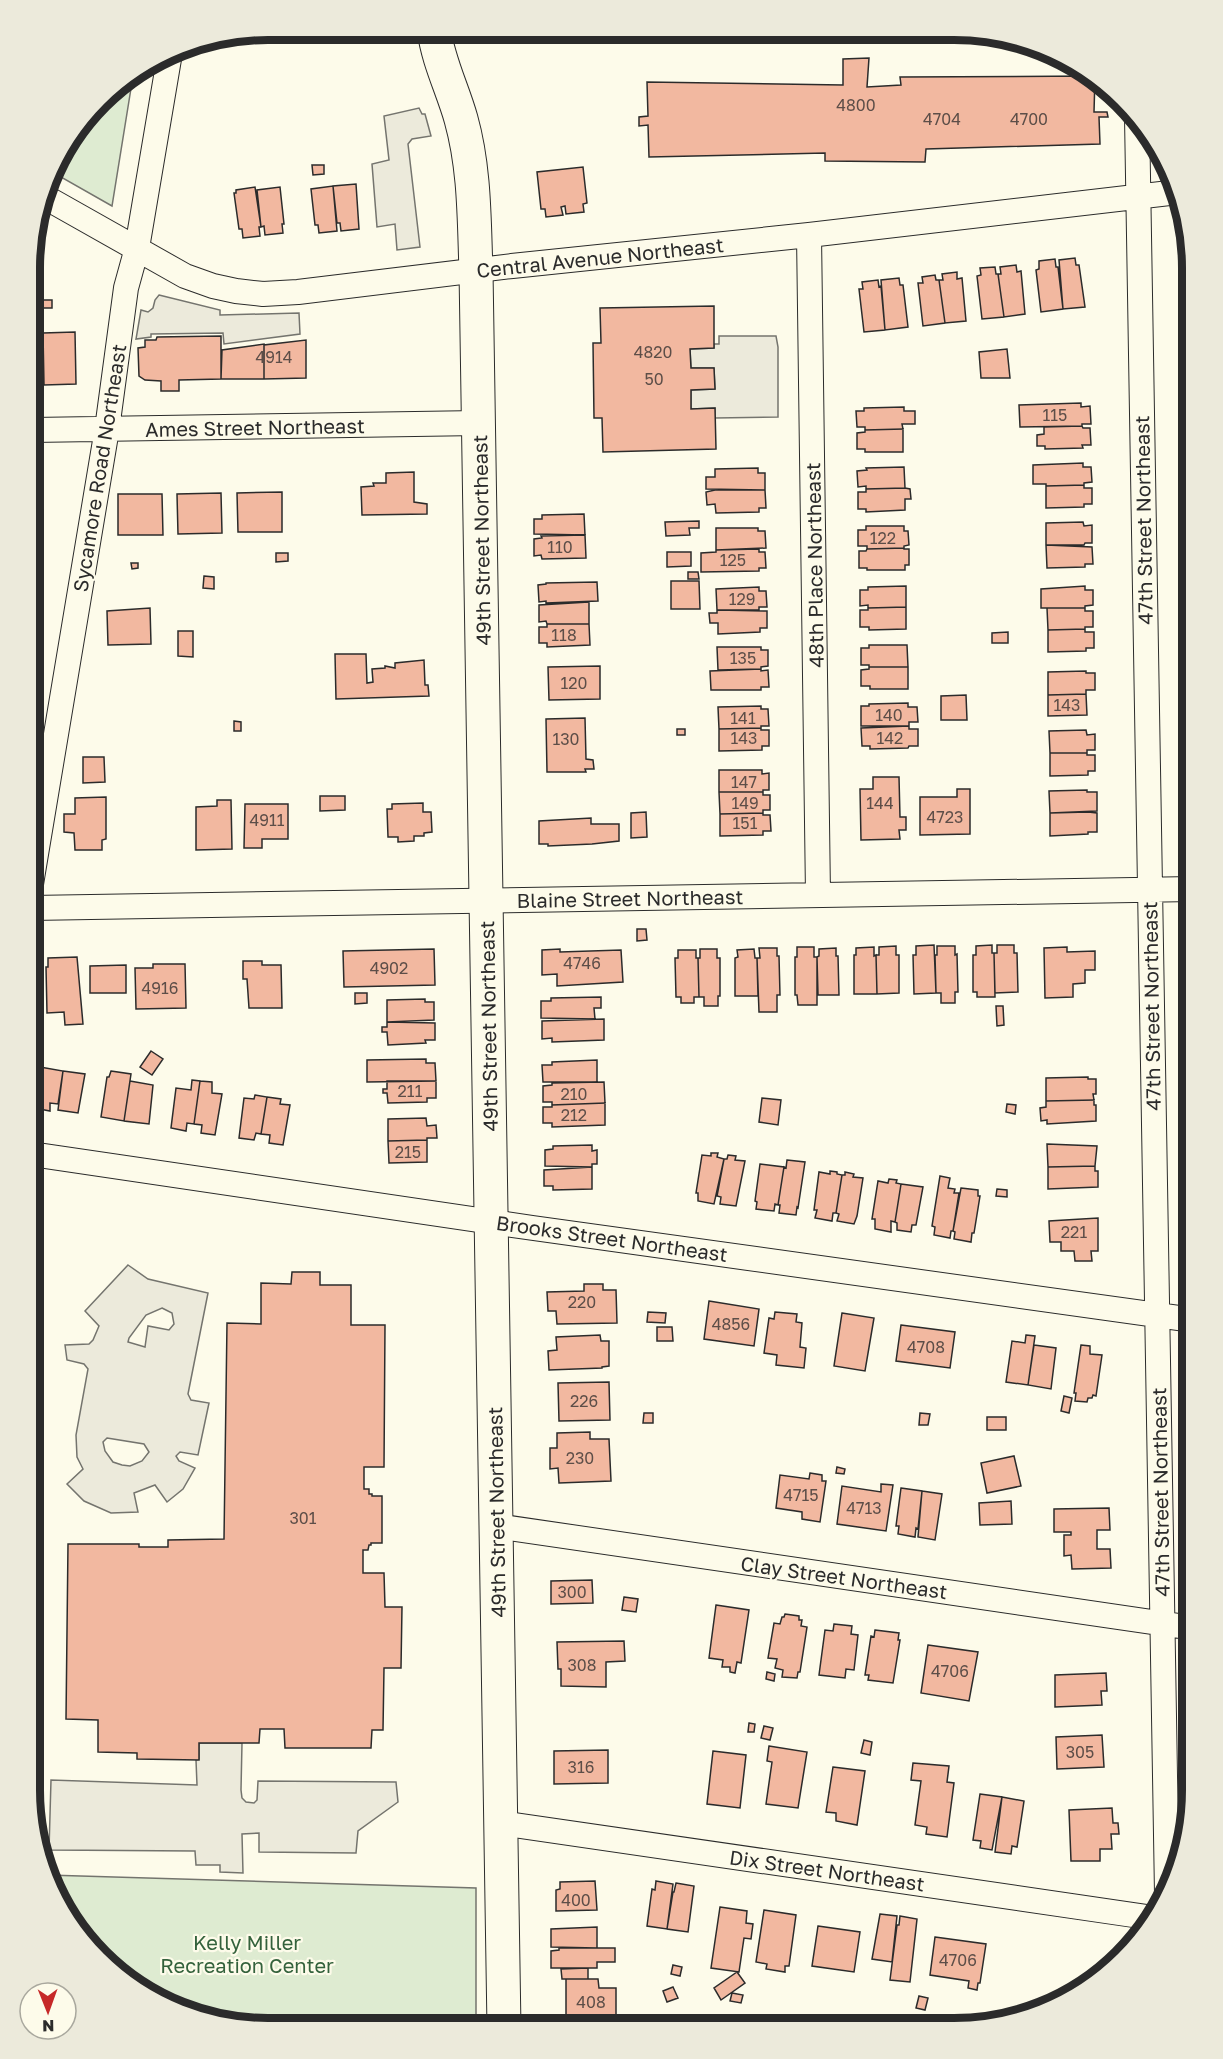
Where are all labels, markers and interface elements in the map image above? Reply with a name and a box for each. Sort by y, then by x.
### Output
house number: 4800 [836,95,876,115]
house number: 4704 [923,109,961,129]
house number: 4700 [1010,109,1048,129]
street label: Central Avenue Northeast [475,232,725,282]
street label: Sycamore Road Northeast [68,342,130,594]
house number: 4820 [634,342,672,362]
house number: 4914 [256,347,292,367]
house number: 50 [644,369,664,389]
house number: 115 [1043,405,1067,425]
street label: Ames Street Northeast [145,413,365,441]
street label: 47th Street Northeast [1129,415,1157,625]
street label: 49th Street Northeast [467,434,495,646]
street label: 48th Place Northeast [800,462,828,668]
house number: 122 [870,528,896,548]
house number: 110 [547,537,573,557]
house number: 125 [720,550,746,570]
house number: 129 [729,589,755,609]
house number: 118 [551,625,577,645]
house number: 135 [730,648,756,668]
house number: 120 [561,673,587,693]
house number: 143 [1054,695,1080,715]
house number: 140 [875,705,903,725]
house number: 141 [730,708,756,728]
house number: 143 [731,728,757,748]
house number: 142 [877,728,903,748]
house number: 130 [552,729,580,749]
house number: 147 [731,772,757,792]
house number: 149 [731,793,759,813]
house number: 144 [866,793,894,813]
house number: 4723 [927,807,963,827]
house number: 4911 [250,810,285,830]
house number: 151 [733,813,758,833]
street label: Blaine Street Northeast [516,884,744,912]
street label: 47th Street Northeast [1137,901,1165,1111]
street label: 49th Street Northeast [474,920,502,1132]
house number: 4746 [563,953,601,973]
house number: 4902 [370,958,408,978]
house number: 4916 [142,978,178,998]
house number: 211 [398,1081,423,1101]
house number: 210 [561,1084,587,1104]
house number: 212 [561,1105,587,1125]
house number: 215 [395,1142,421,1162]
street label: Brooks Street Northeast [495,1210,729,1266]
house number: 221 [1061,1222,1087,1242]
house number: 220 [568,1292,596,1312]
house number: 4856 [712,1314,750,1334]
house number: 4708 [907,1337,945,1357]
street label: 47th Street Northeast [1146,1387,1174,1597]
house number: 226 [570,1391,598,1411]
street label: 49th Street Northeast [482,1406,510,1618]
house number: 230 [566,1448,594,1468]
house number: 4715 [783,1485,819,1505]
house number: 4713 [846,1498,882,1518]
house number: 301 [289,1508,317,1528]
street label: Clay Street Northeast [739,1551,949,1603]
house number: 300 [557,1582,587,1602]
house number: 308 [567,1655,597,1675]
house number: 4706 [931,1661,969,1681]
house number: 305 [1066,1742,1094,1762]
house number: 316 [568,1757,594,1777]
street label: Dix Street Northeast [728,1844,926,1896]
house number: 400 [561,1890,591,1910]
park label: Kelly Miller Recreation Center [160,1930,334,1977]
house number: 4706 [939,1950,977,1970]
north arrow [18,1981,78,2041]
house number: 408 [576,1992,606,2012]
text: N [42,2016,55,2036]

